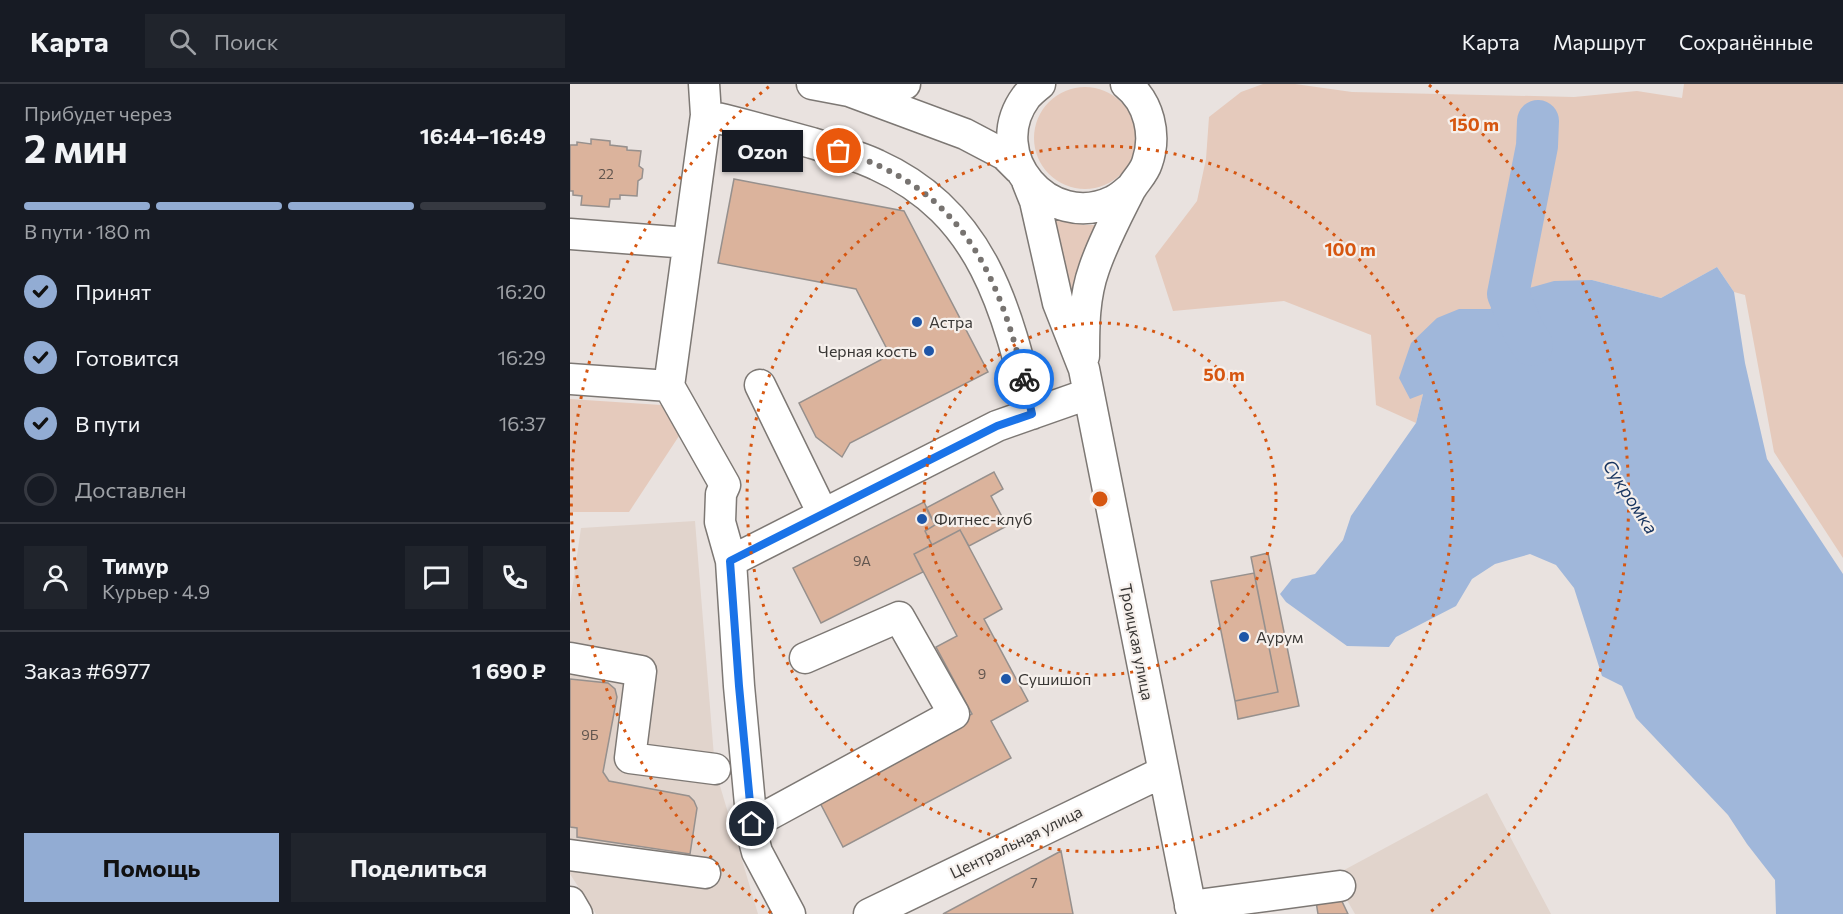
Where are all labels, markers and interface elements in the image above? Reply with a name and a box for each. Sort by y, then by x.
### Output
search box [145,14,565,68]
text: Карта [30,24,109,58]
icon: search [166,25,199,58]
text: Поиск [214,28,278,55]
text: Карта [1462,29,1520,54]
text: Маршрут [1553,29,1646,54]
text: Сохранённые [1679,29,1813,54]
text: Прибудет через [24,101,172,125]
text: 150 m [1449,113,1499,135]
text: 16:44–16:49 [420,122,546,149]
text: 2 мин [24,123,128,171]
pin [813,125,864,176]
callout: Ozon [722,130,803,172]
icon: bag [822,134,855,167]
text: Ozon [737,139,788,163]
house number: 22 [598,165,614,182]
text: В пути · 180 m [24,219,151,243]
text: 100 m [1324,238,1376,260]
icon: check [24,275,57,308]
text: Принят [75,278,151,305]
text: 16:20 [497,279,546,303]
place label: Астра [929,312,973,331]
marker: Астра [910,315,924,329]
icon: check [24,341,57,374]
place label: Черная кость [818,341,917,360]
text: Готовится [75,344,179,371]
marker: Черная кость [922,344,936,358]
text: 16:29 [497,345,546,369]
courier [994,349,1054,409]
icon: bike [1008,363,1041,396]
text: 50 m [1203,363,1245,385]
icon: check [24,407,57,440]
text: В пути [75,410,140,437]
text: 16:37 [499,411,546,435]
water label: Сукромка [1599,455,1663,538]
text: Доставлен [75,476,187,503]
centre of rings [1090,489,1110,509]
place label: Фитнес-клуб [934,509,1032,528]
marker: Фитнес-клуб [915,512,929,526]
button: person [24,546,87,609]
button: chat [405,546,468,609]
button: phone [483,546,546,609]
text: Тимур [102,552,169,579]
house number: 9А [853,552,871,569]
text: Курьер · 4.9 [102,579,210,603]
street label: Троицкая улица [1117,582,1158,702]
place label: Аурум [1256,627,1304,646]
marker: Аурум [1237,630,1251,644]
text: Заказ #6977 [24,657,151,684]
text: 1 690 ₽ [472,657,546,684]
house number: 9 [978,665,986,682]
place label: Сушишоп [1018,669,1091,688]
marker: Сушишоп [999,672,1013,686]
house number: 9Б [581,726,599,743]
pin [726,798,777,849]
street label: Центральная улица [946,801,1085,882]
icon: home [735,807,768,840]
button: Помощь [24,833,279,902]
button: Поделиться [291,833,546,902]
house number: 7 [1030,874,1038,891]

